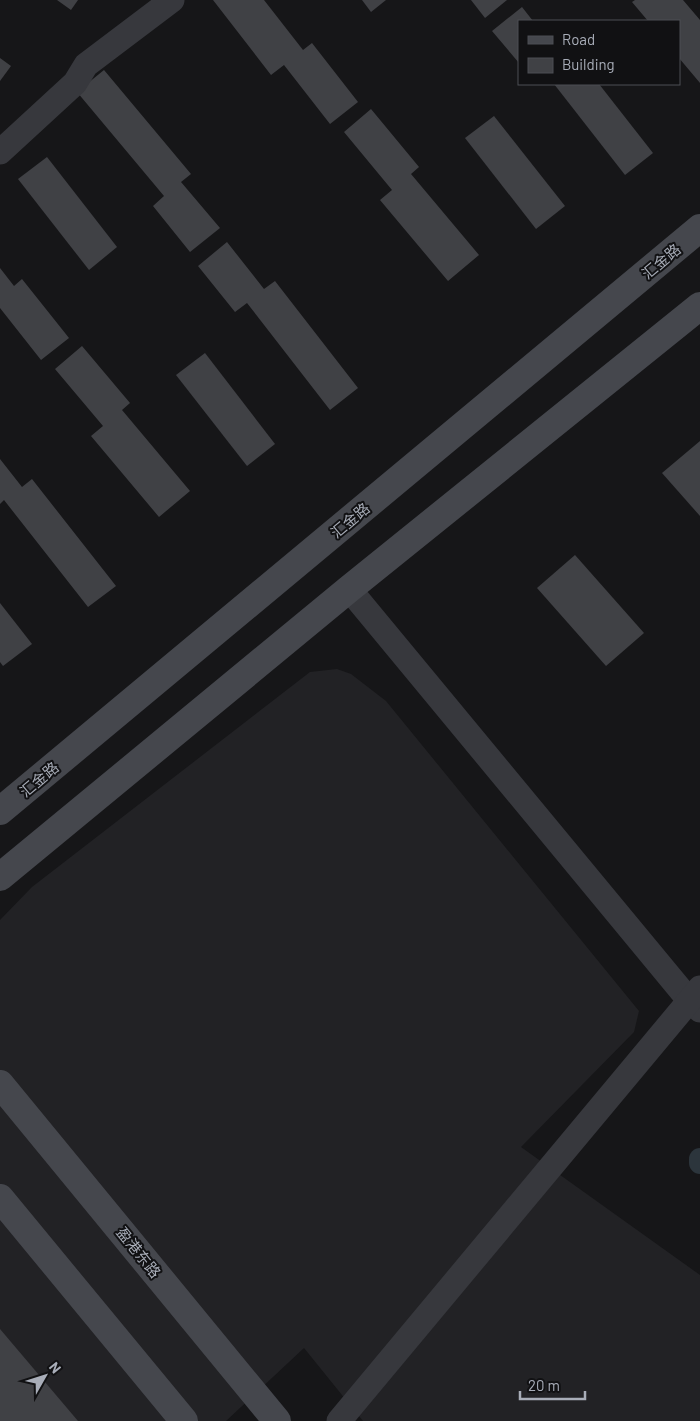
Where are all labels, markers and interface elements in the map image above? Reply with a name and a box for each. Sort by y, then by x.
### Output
legend [518,20,680,85]
text: Road [562,30,595,48]
text: Building [562,55,615,73]
street label: 汇金路 [638,240,684,282]
street label: 汇金路 [327,499,373,541]
street label: 汇金路 [16,758,62,800]
street label: 盈港东路 [113,1223,165,1281]
north arrow [20,1351,70,1401]
text: N [46,1359,65,1376]
scale bar [520,1368,585,1400]
text: 20 m [528,1376,560,1394]

